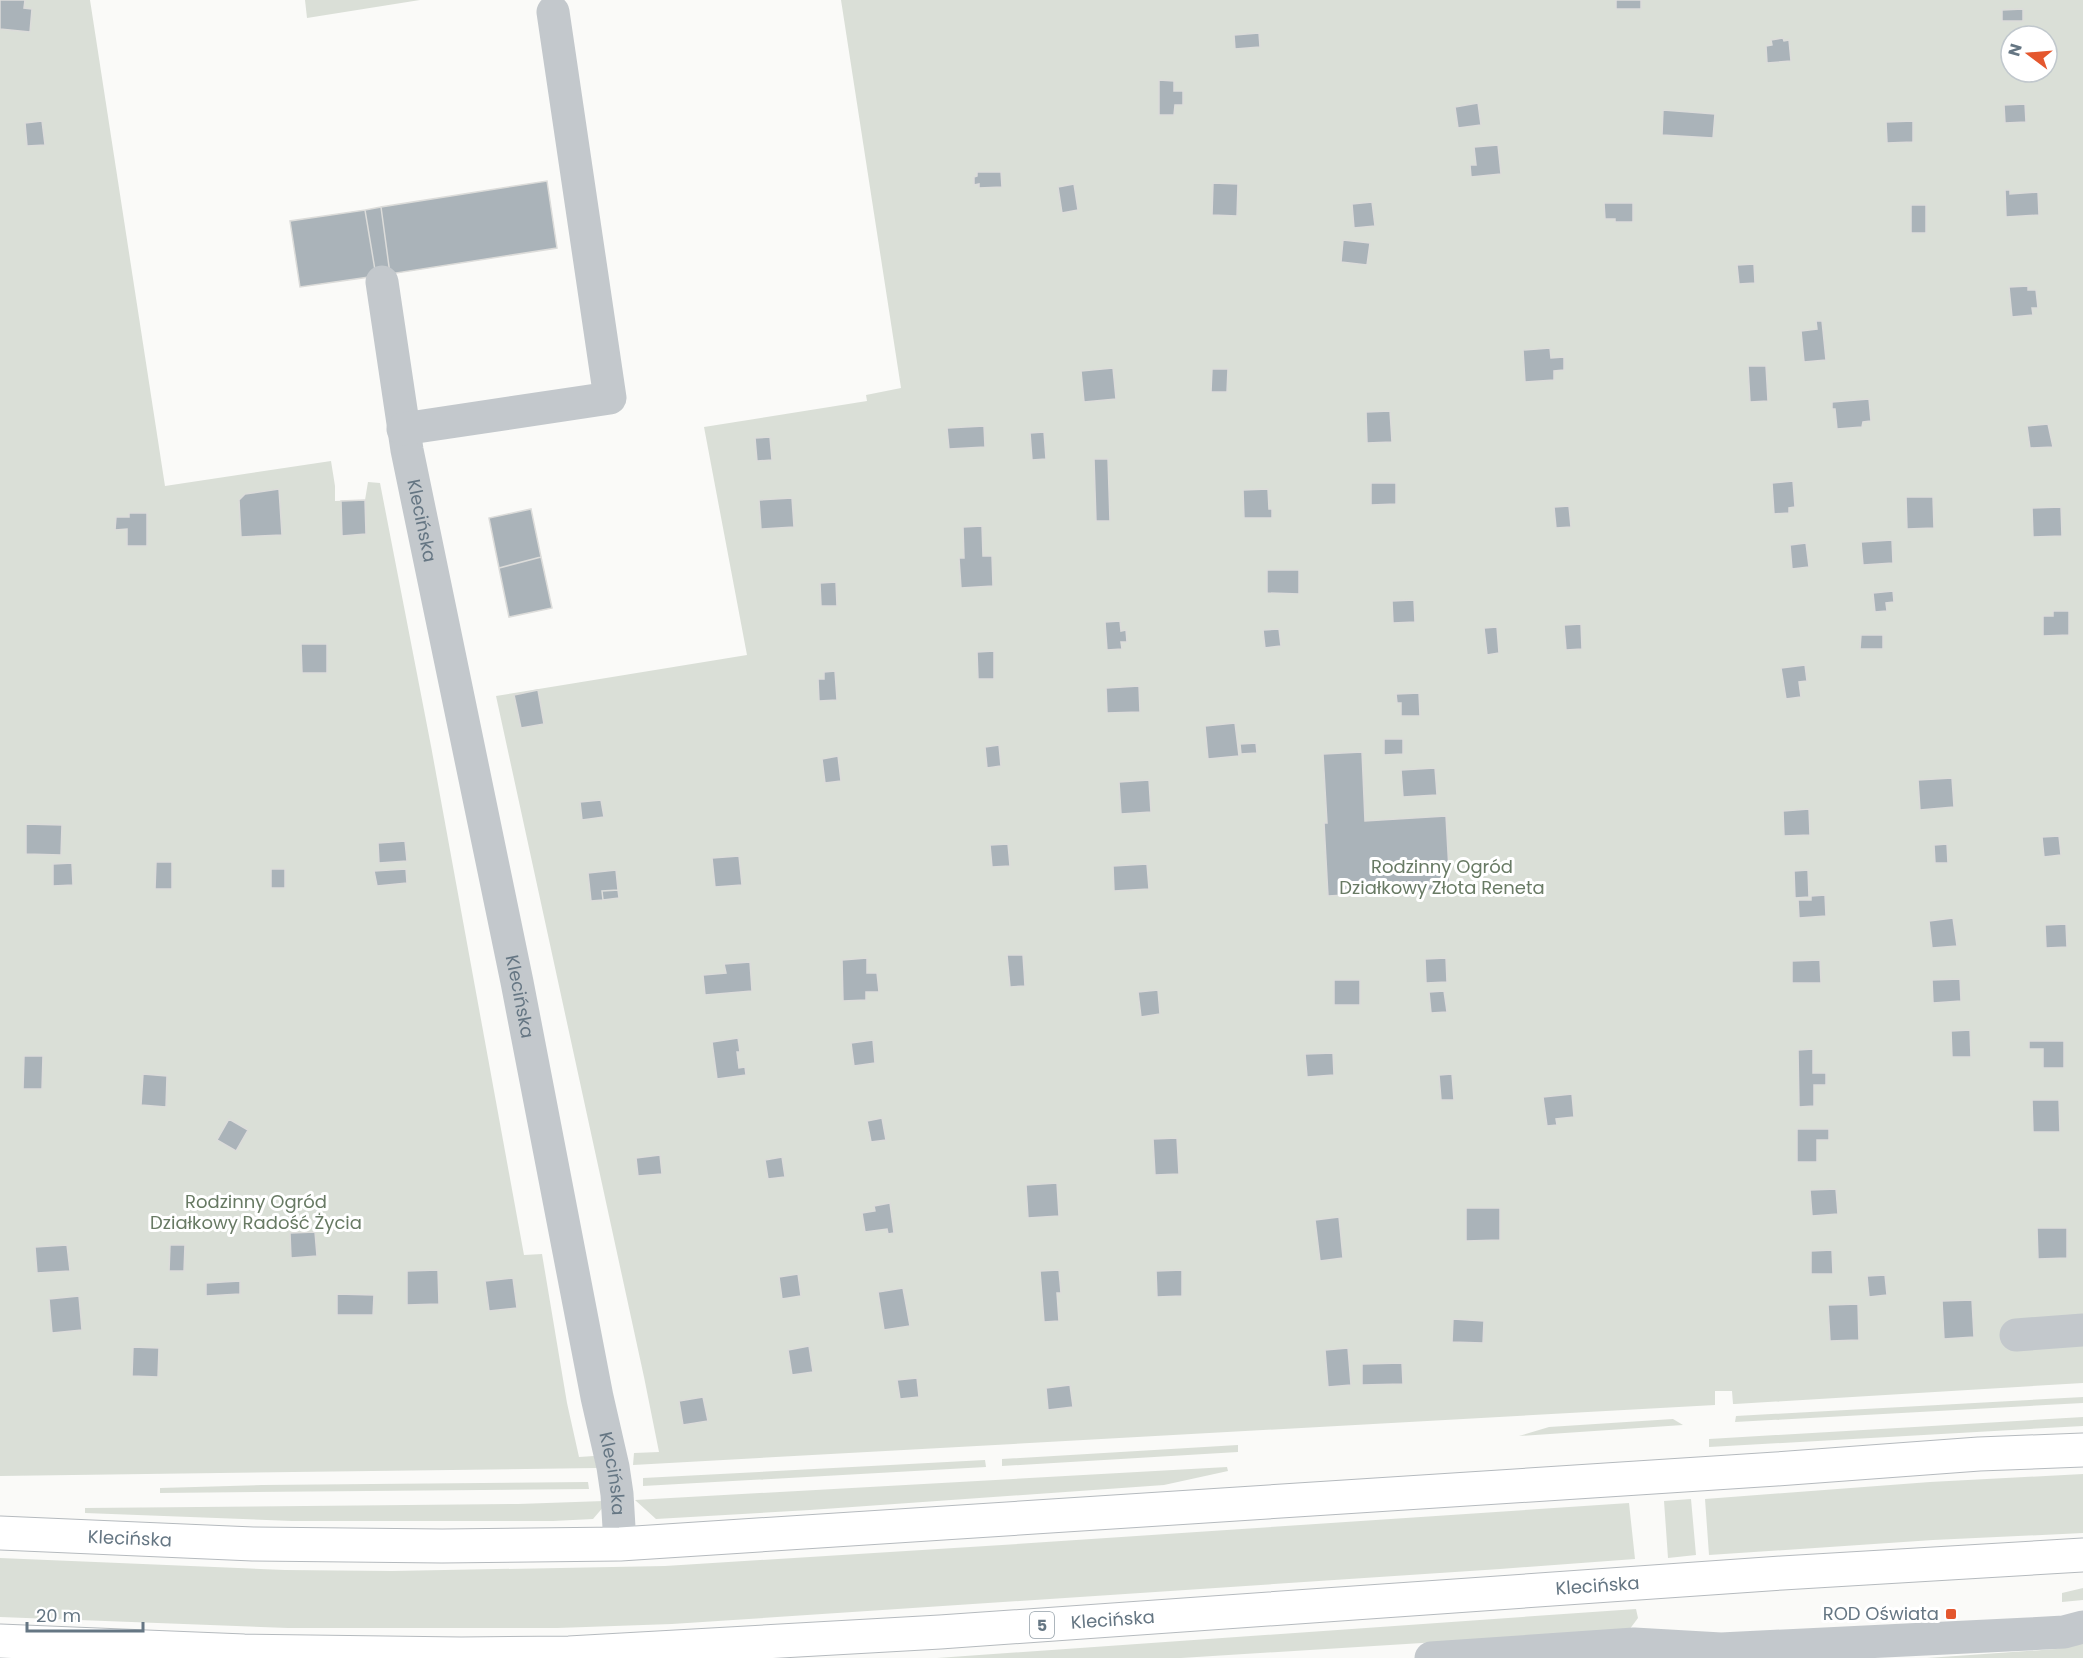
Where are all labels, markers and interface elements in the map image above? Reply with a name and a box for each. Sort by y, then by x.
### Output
north arrow [1999,24,2059,84]
text: N [2002,41,2028,59]
street label: Klecińska [401,477,443,564]
park label: Rodzinny Ogród Działkowy Złota Reneta [1339,854,1545,900]
street label: Klecińska [500,953,541,1040]
park label: Rodzinny Ogród Działkowy Radość Życia [150,1189,362,1235]
street label: Klecińska [593,1429,631,1516]
street label: Klecińska [87,1524,172,1552]
street label: Klecińska [1555,1570,1640,1601]
scale bar [27,1595,142,1633]
place label: ROD Oświata [1823,1601,1939,1626]
text: 20 m [36,1603,81,1628]
street label: Klecińska [1070,1604,1156,1635]
marker: ROD Oświata [1944,1607,1958,1621]
road number: 5 [1030,1612,1054,1638]

